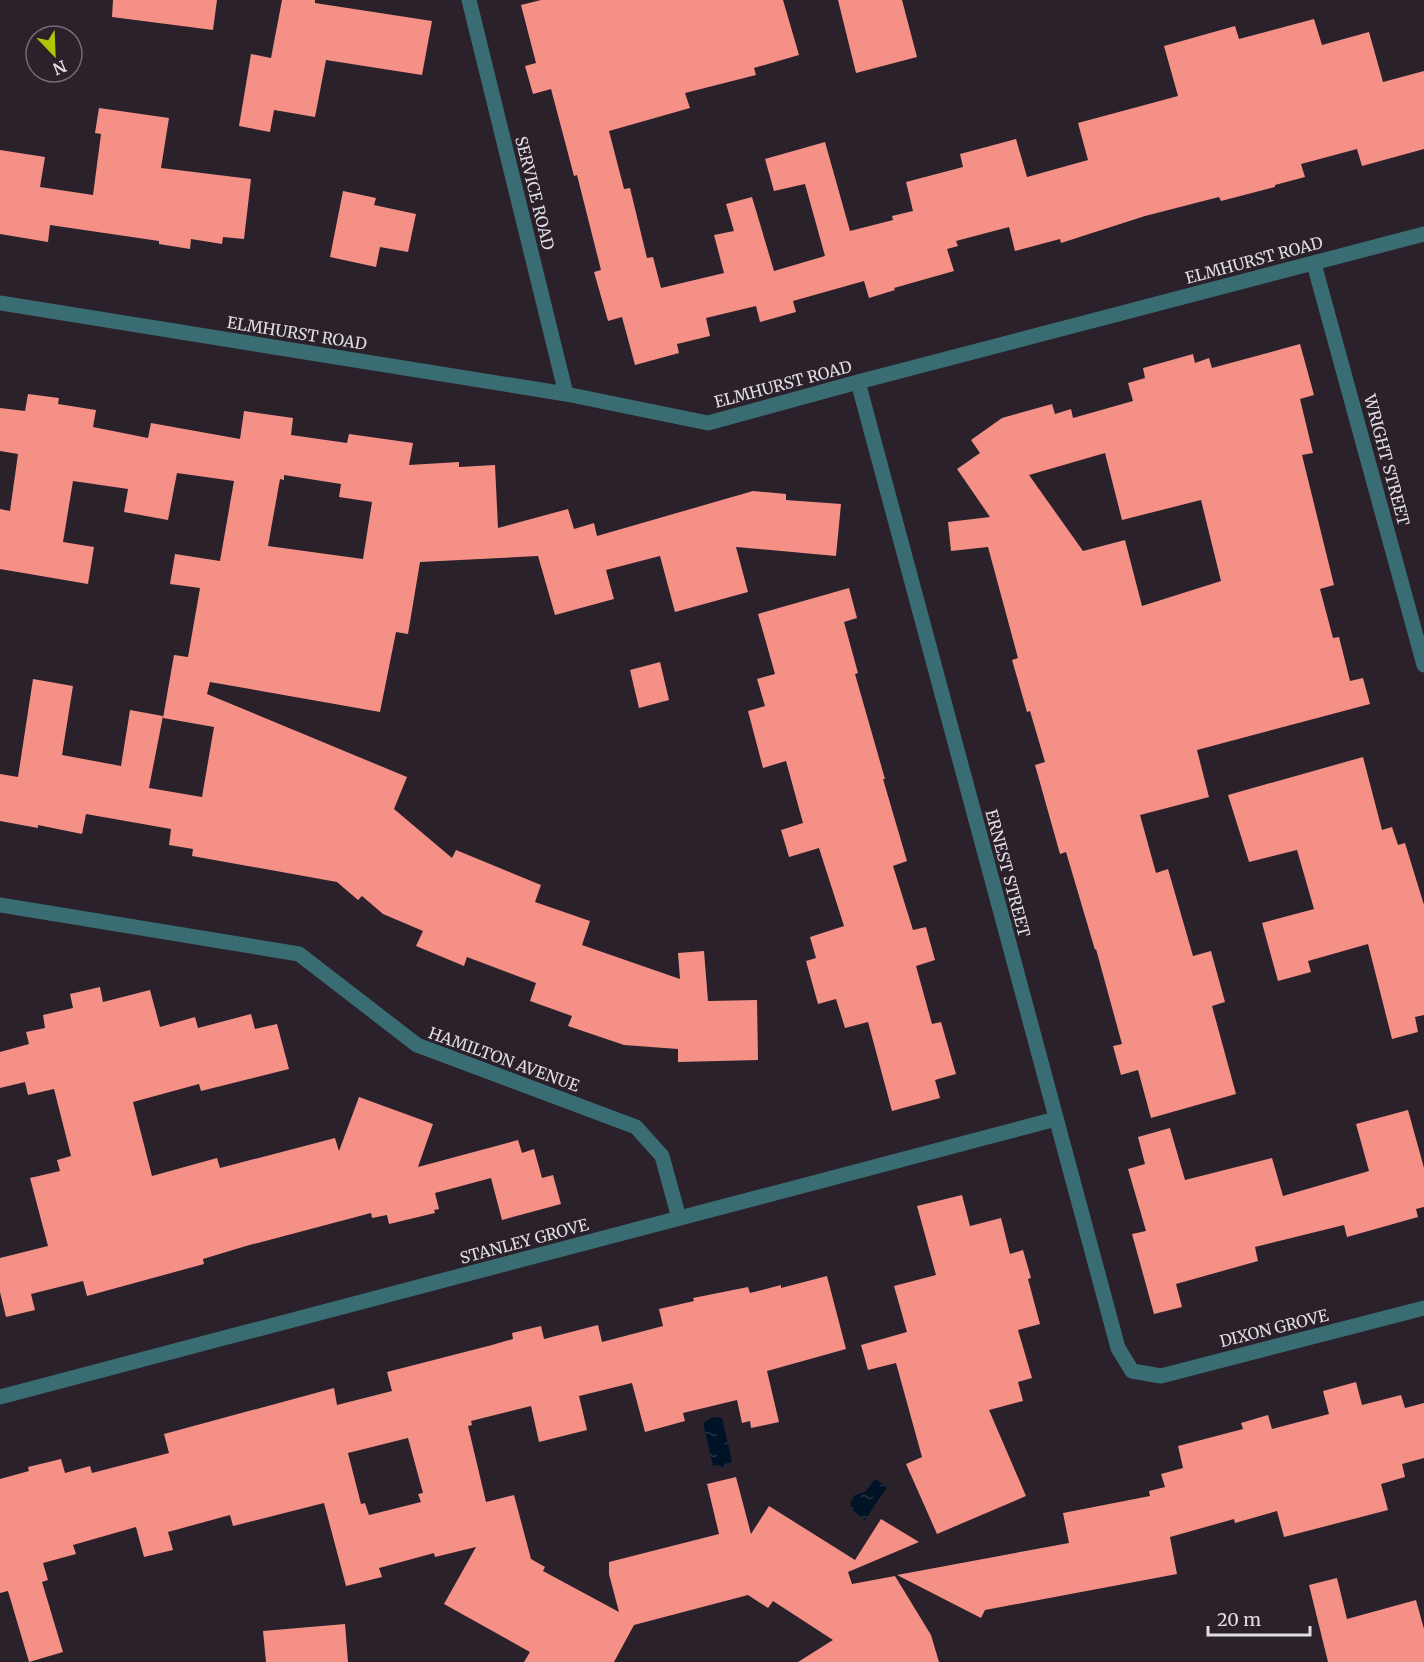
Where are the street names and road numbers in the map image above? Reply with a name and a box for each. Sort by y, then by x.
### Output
street label: SERVICE ROAD [511,134,559,252]
street label: ELMHURST ROAD [1183,232,1325,288]
street label: ELMHURST ROAD [226,312,368,354]
street label: ELMHURST ROAD [712,356,854,412]
street label: WRIGHT STREET [1360,391,1414,528]
street label: ERNEST STREET [981,807,1035,939]
street label: HAMILTON AVENUE [426,1022,583,1096]
street label: STANLEY GROVE [457,1214,591,1268]
street label: DIXON GROVE [1218,1305,1331,1351]

